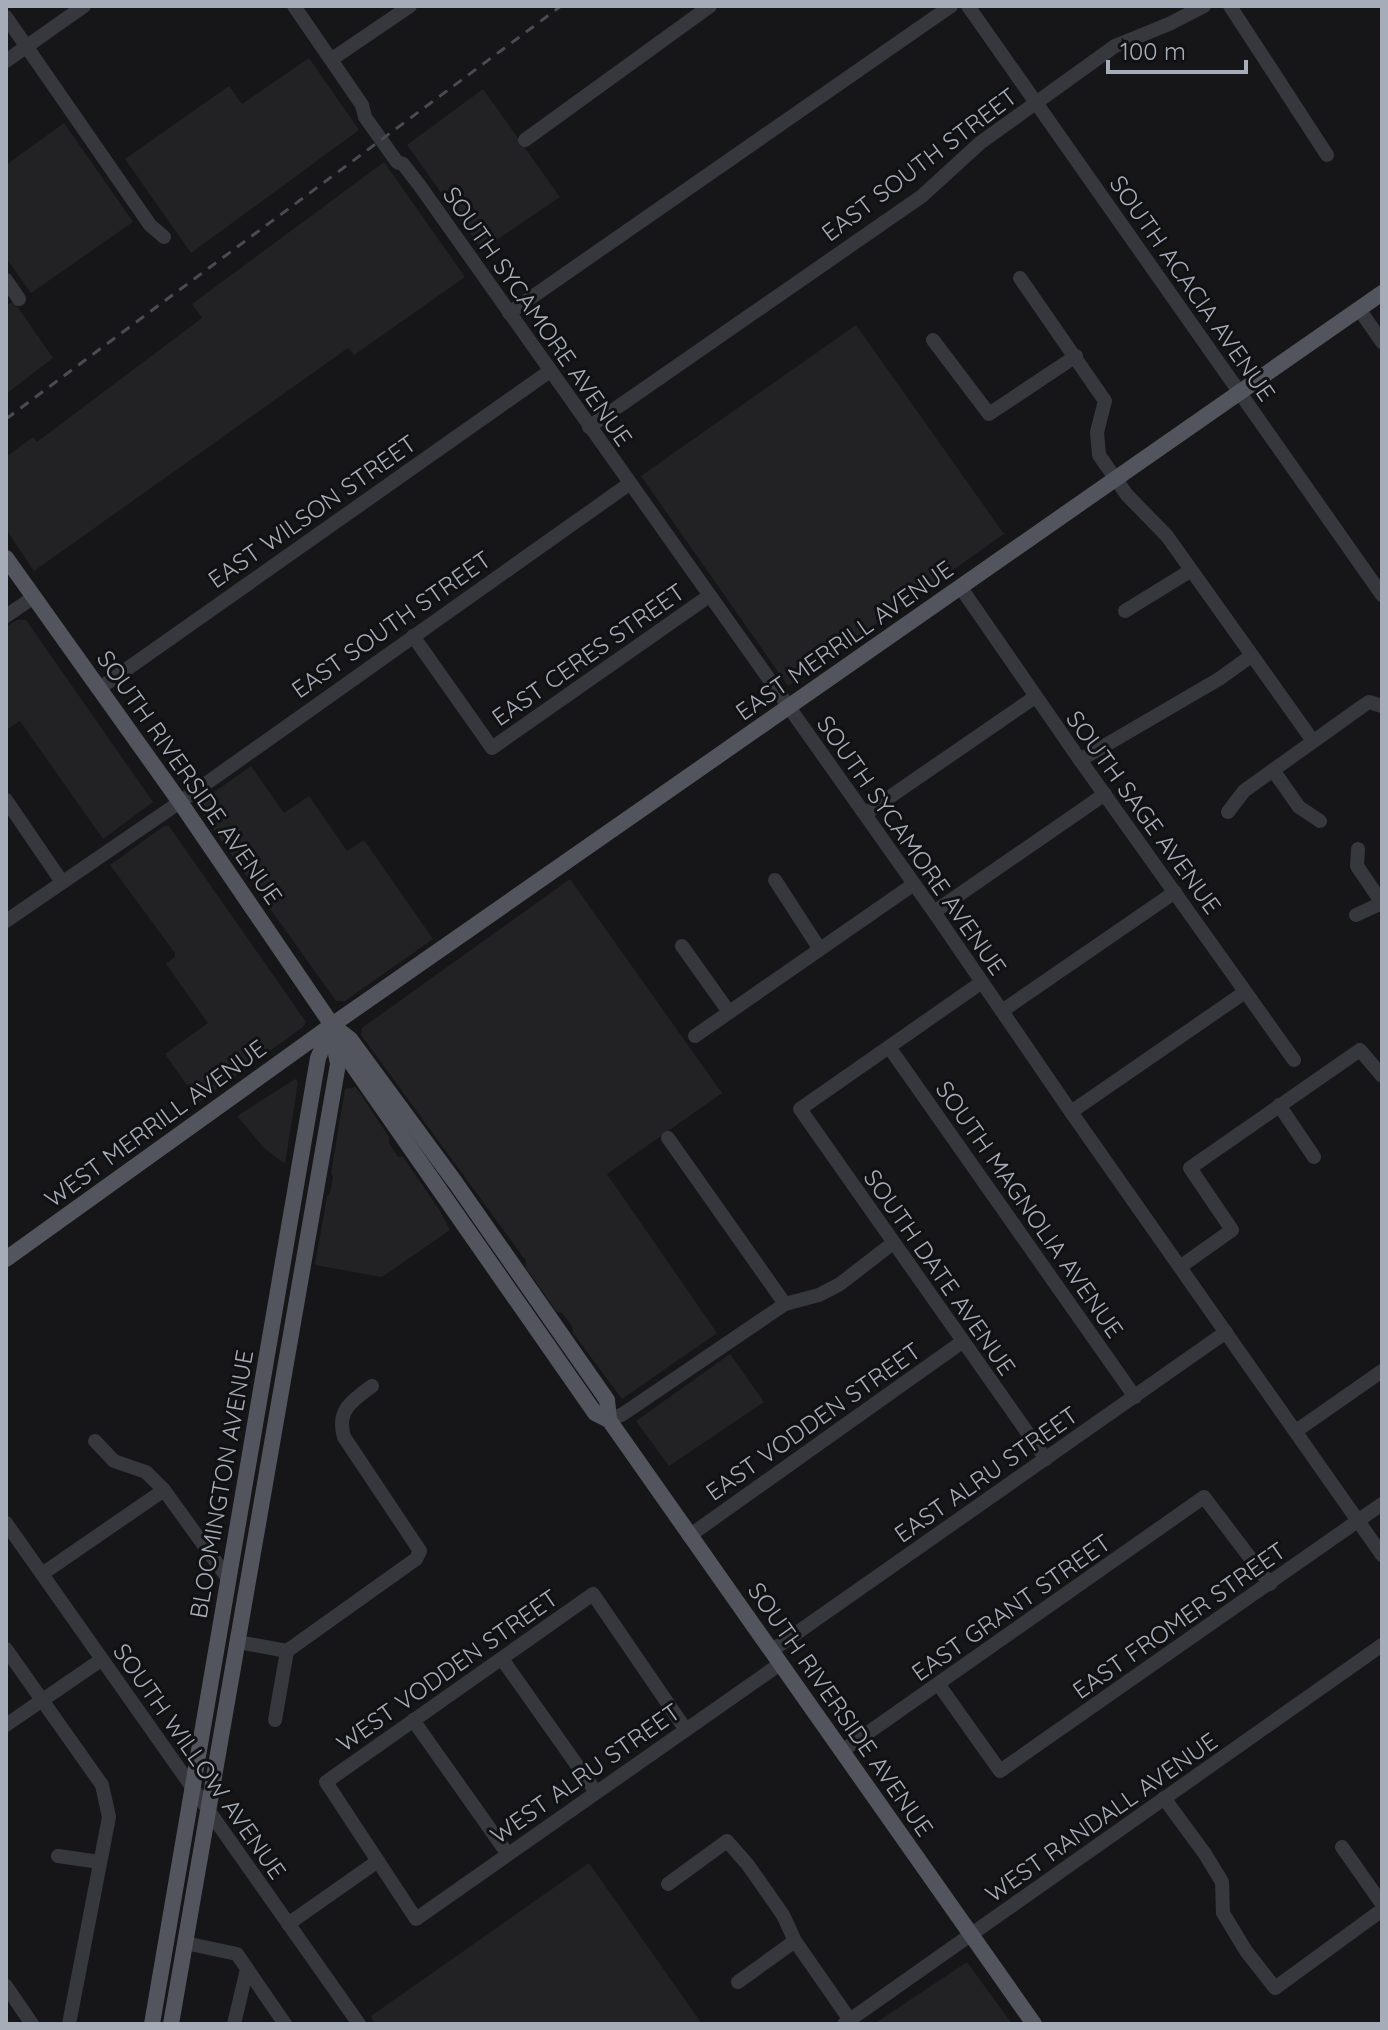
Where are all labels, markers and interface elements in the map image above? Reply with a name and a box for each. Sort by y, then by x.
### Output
scale bar [1108,24,1246,74]
text: 100 m [1120,36,1186,66]
street label: EAST SOUTH STREET [815,81,1023,247]
street label: SOUTH ACACIA AVENUE [1104,169,1282,407]
street label: SOUTH SYCAMORE AVENUE [437,180,639,452]
street label: EAST WILSON STREET [202,428,422,594]
street label: EAST SOUTH STREET [285,544,497,704]
street label: EAST MERRILL AVENUE [729,554,959,726]
street label: EAST CERES STREET [486,576,690,732]
street label: SOUTH RIVERSIDE AVENUE [91,644,289,910]
street label: SOUTH SAGE AVENUE [1060,704,1228,920]
street label: SOUTH SYCAMORE AVENUE [811,709,1013,981]
street label: WEST MERRILL AVENUE [38,1033,272,1213]
street label: SOUTH MAGNOLIA AVENUE [930,1075,1130,1343]
street label: SOUTH DATE AVENUE [858,1163,1022,1381]
street label: EAST VODDEN STREET [700,1335,926,1507]
street label: BLOOMINGTON AVENUE [183,1348,259,1620]
street label: EAST ALRU STREET [888,1399,1084,1549]
street label: EAST GRANT STREET [906,1527,1116,1687]
street label: EAST FROMER STREET [1067,1535,1291,1705]
street label: SOUTH RIVERSIDE AVENUE [742,1576,940,1842]
street label: WEST VODDEN STREET [330,1582,564,1758]
street label: SOUTH WILLOW AVENUE [107,1637,293,1885]
street label: WEST ALRU STREET [484,1696,686,1850]
street label: WEST RANDALL AVENUE [979,1725,1223,1909]

